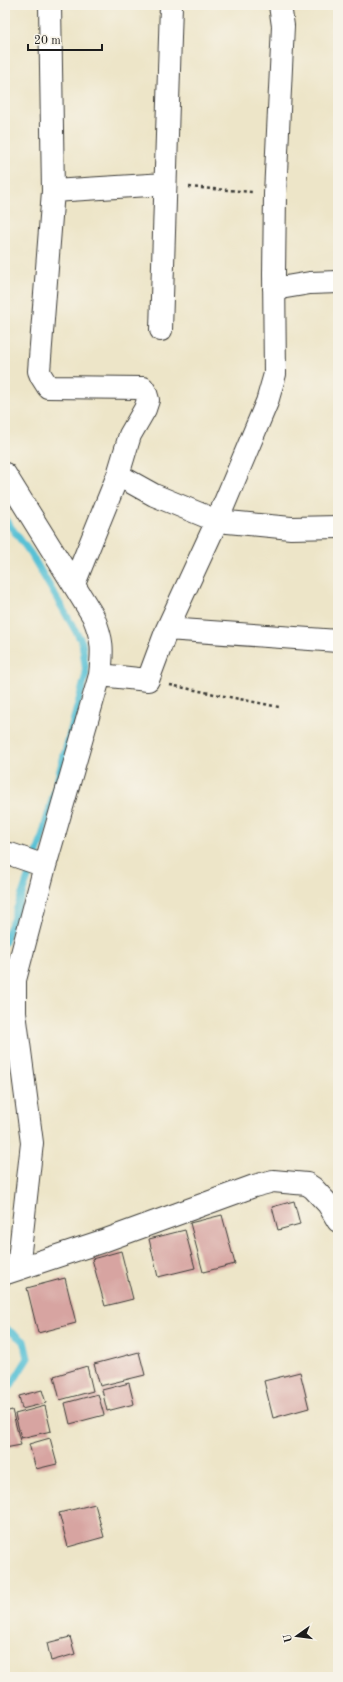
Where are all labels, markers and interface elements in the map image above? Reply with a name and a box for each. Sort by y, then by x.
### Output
scale bar [28,26,102,52]
text: 20 m [34,35,61,47]
north arrow [277,1616,317,1656]
text: U [282,1632,295,1644]

